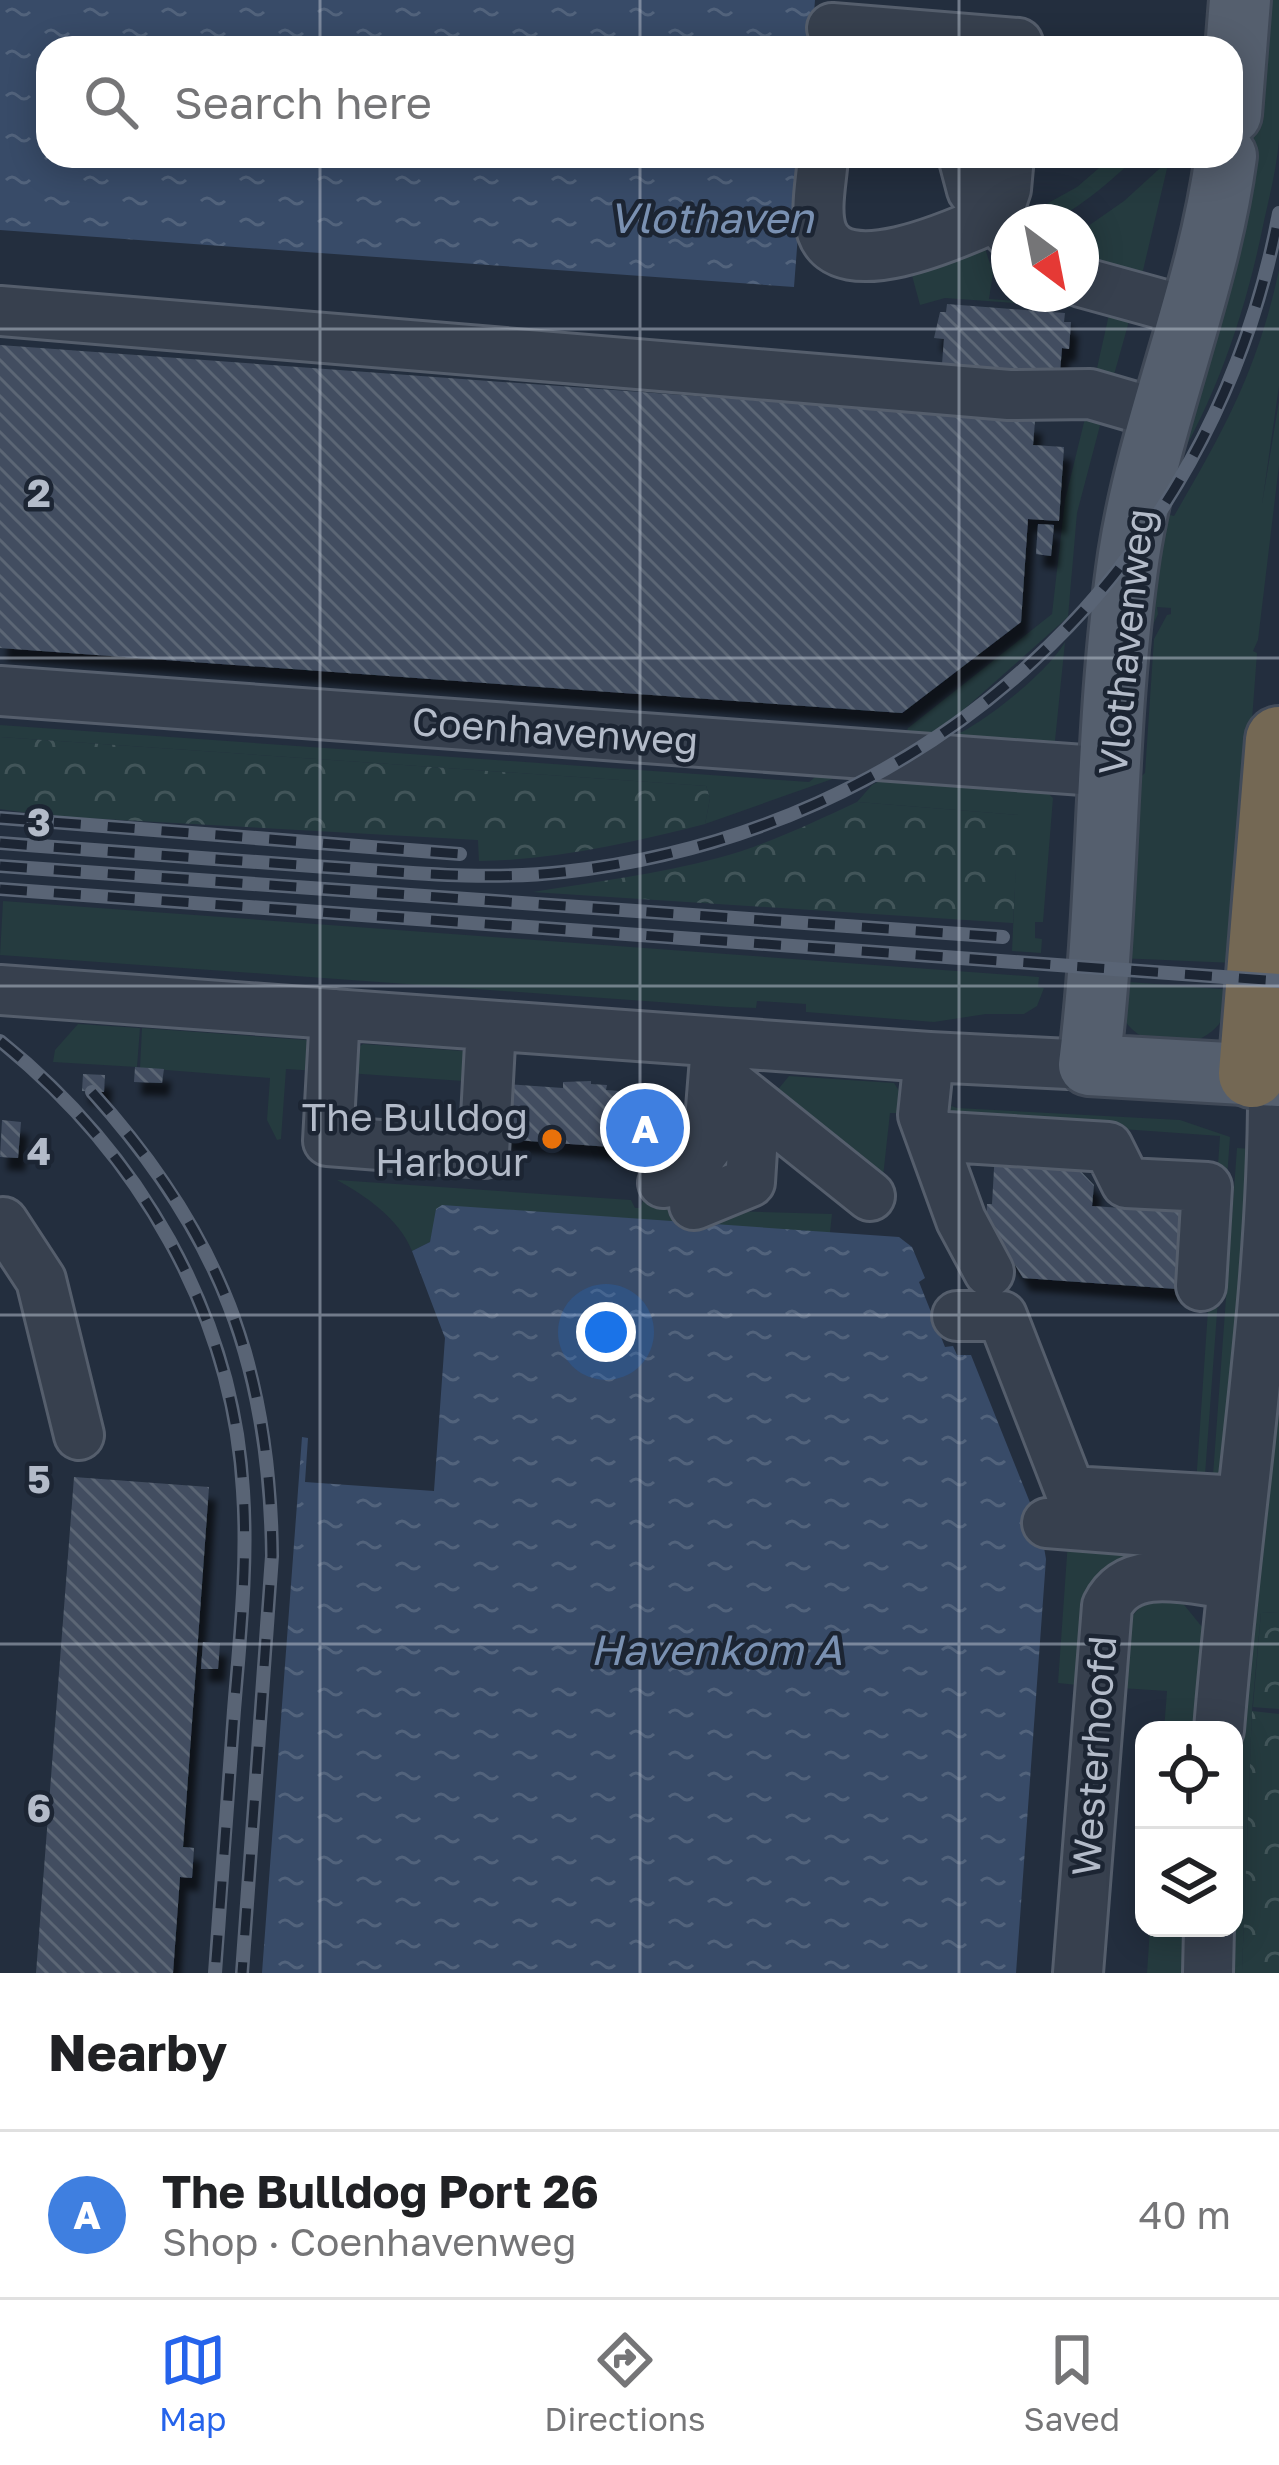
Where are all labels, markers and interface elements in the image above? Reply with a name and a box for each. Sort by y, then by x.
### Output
search box [36,36,1243,168]
icon: search [78,69,144,135]
text: Search here [174,75,432,129]
water label: Vlothaven [609,192,816,242]
north arrow [991,204,1099,312]
text: 2 [27,469,51,516]
street label: Vlothavenweg [1088,506,1163,777]
street label: Coenhavenweg [410,697,700,764]
text: 3 [27,798,51,845]
pin: A [606,1083,684,1173]
place label: The Bulldog Harbour [302,1093,528,1185]
marker: The Bulldog Harbour [539,1126,565,1152]
text: 4 [27,1127,51,1174]
your location [576,1302,636,1362]
text: 5 [27,1455,51,1502]
water label: Havenkom A [590,1624,842,1674]
street label: Westerhoofd [1062,1634,1125,1878]
map controls [1135,1721,1243,1937]
button: locate [1135,1721,1243,1829]
text: 6 [27,1784,51,1831]
button: layers [1135,1829,1243,1937]
text: Nearby [48,2021,227,2082]
text: The Bulldog Port 26 [162,2164,599,2218]
text: A [73,2191,101,2238]
text: 40 m [1139,2191,1231,2238]
text: Shop · Coenhavenweg [162,2218,576,2265]
tab: Map [159,2327,226,2438]
tab: Directions [544,2327,706,2438]
tab: Saved [1024,2327,1120,2438]

